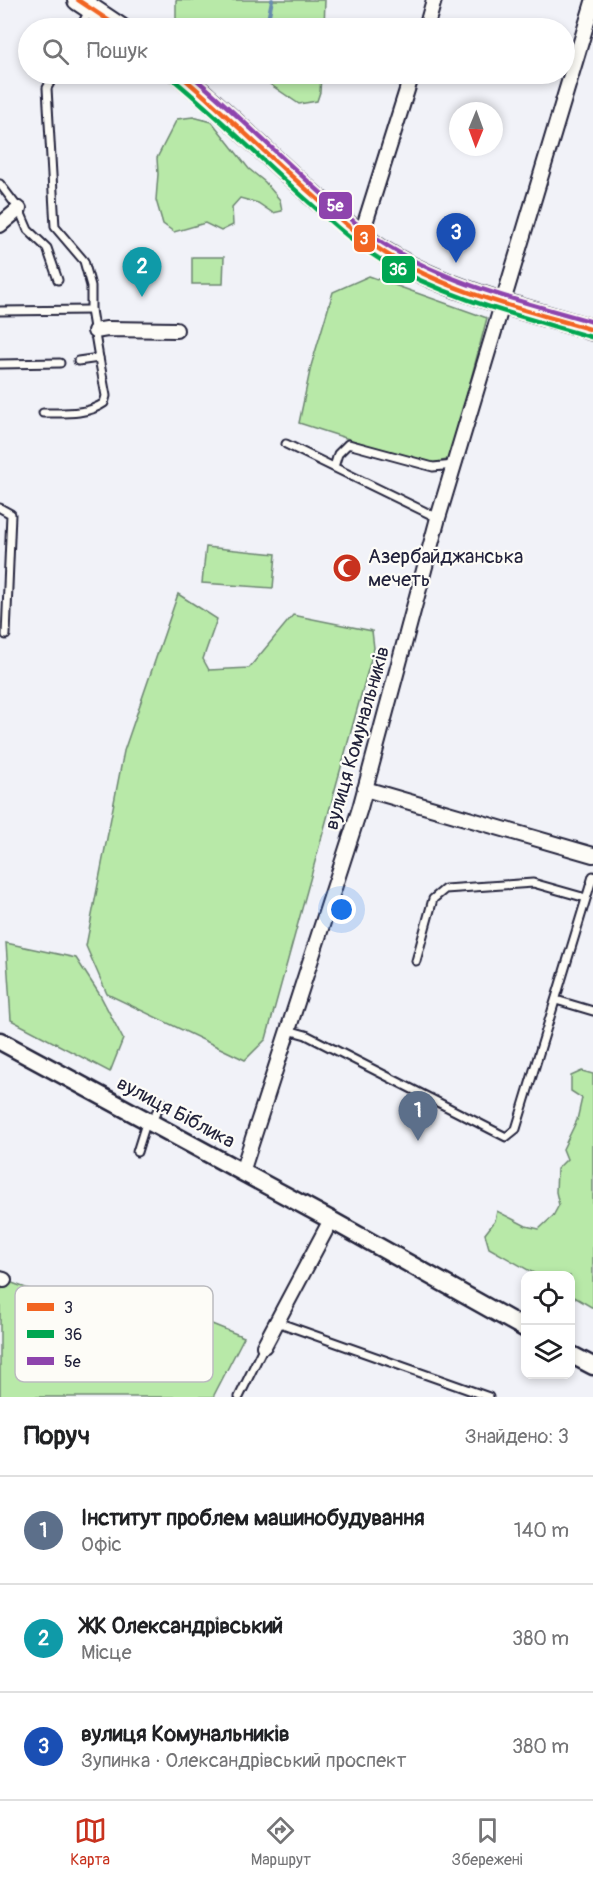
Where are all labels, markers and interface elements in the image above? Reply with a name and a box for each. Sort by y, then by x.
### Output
search box [18,18,575,84]
icon: search [39,35,72,68]
text: Пошук [87,37,148,65]
north arrow [449,102,503,156]
line badge: 5е [318,191,353,220]
text: 5е [327,196,344,216]
pin: 3 [436,214,476,263]
line badge: 3 [353,224,376,253]
text: 3 [360,229,369,249]
pin: 2 [122,248,162,297]
line badge: 36 [381,255,416,284]
text: 36 [389,260,407,280]
place label: Азербайджанська мечеть [368,544,523,592]
mosque icon: Азербайджанська мечеть [331,552,363,584]
street label: вулиця Комунальників [319,643,395,833]
your location [327,895,356,924]
street label: вулиця Біблика [113,1070,239,1154]
pin: 1 [398,1092,438,1141]
map controls [521,1271,575,1379]
button: locate [521,1271,575,1325]
legend [15,1286,213,1382]
text: 3 [64,1298,73,1318]
text: 36 [64,1325,82,1345]
button: layers [521,1325,575,1379]
text: 5е [64,1352,81,1372]
text: Поруч [24,1420,90,1452]
text: Знайдено: 3 [465,1424,569,1449]
text: Інститут проблем машинобудування [81,1504,425,1532]
text: 1 [40,1518,47,1543]
text: 140 m [514,1518,569,1543]
text: Офіс [81,1532,122,1557]
text: ЖК Олександрівський [81,1612,283,1640]
text: 2 [38,1626,49,1651]
text: 380 m [512,1626,569,1651]
text: Місце [81,1640,132,1665]
text: вулиця Комунальників [81,1720,290,1748]
text: 3 [38,1734,49,1759]
text: 380 m [512,1734,569,1759]
text: Зупинка · Олександрівський проспект [81,1748,406,1773]
tab: Карта [70,1814,110,1870]
tab: Маршрут [251,1814,311,1870]
tab: Збережені [452,1814,523,1870]

